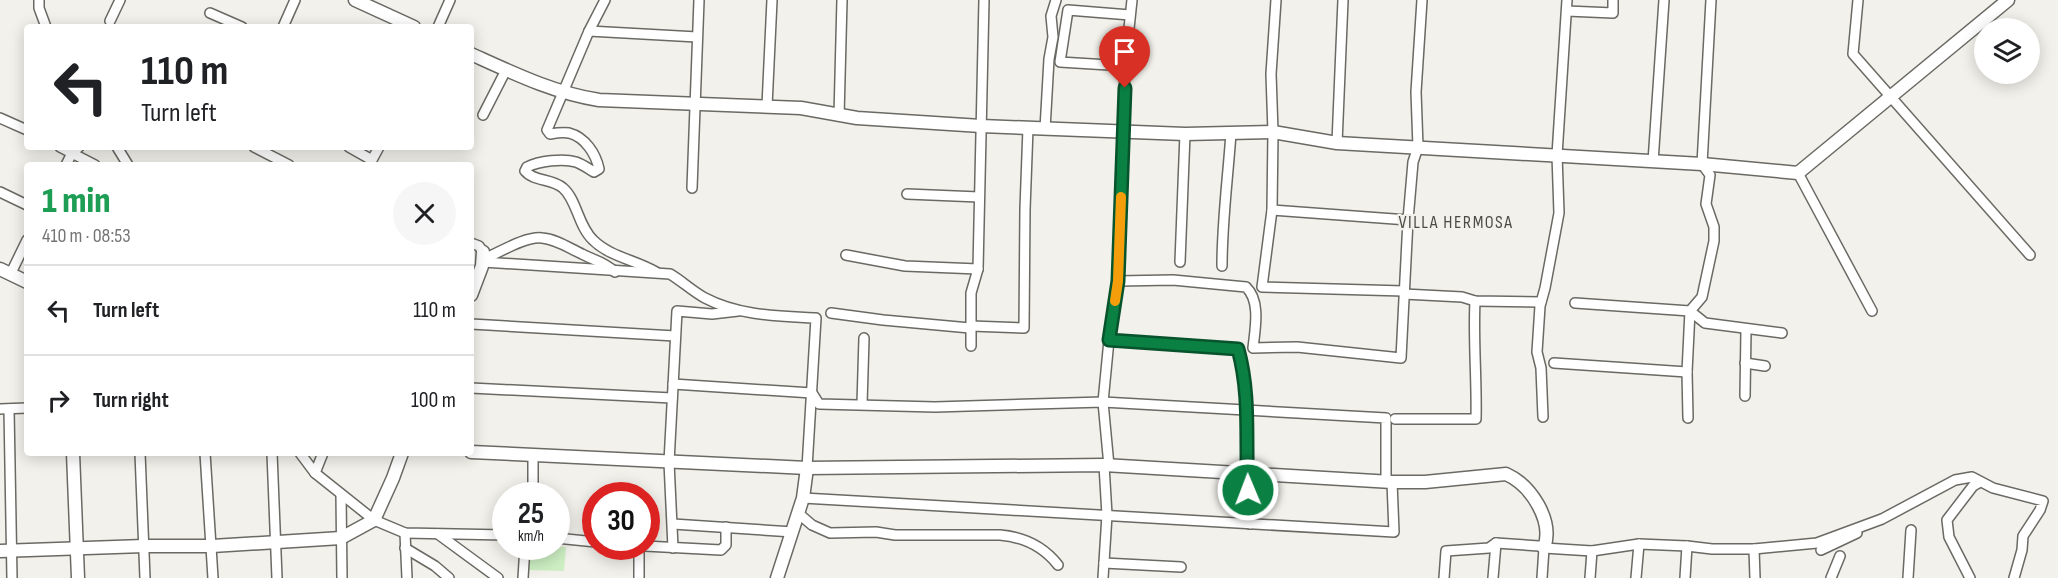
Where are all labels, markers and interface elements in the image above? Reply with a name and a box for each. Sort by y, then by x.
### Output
map controls [1974,18,2040,84]
button: layers [1974,18,2040,84]
pin [1099,26,1150,88]
icon: arrive [1108,35,1141,68]
text: 110 m [141,46,228,97]
icon: left [42,48,120,126]
text: Turn left [141,97,217,129]
text: 1 min [42,180,110,223]
button: close [393,182,456,245]
district label: VILLA HERMOSA [1398,212,1514,233]
text: 410 m · 08:53 [42,224,131,248]
icon: left [42,294,75,327]
text: Turn left [93,297,159,324]
text: 110 m [413,297,456,324]
icon: right [42,384,75,417]
text: Turn right [93,387,169,414]
text: 100 m [411,387,456,414]
position arrow [1216,458,1280,522]
speed limit sign: 30 [582,482,660,560]
text: 25 [518,496,544,532]
text: km/h [518,527,544,546]

